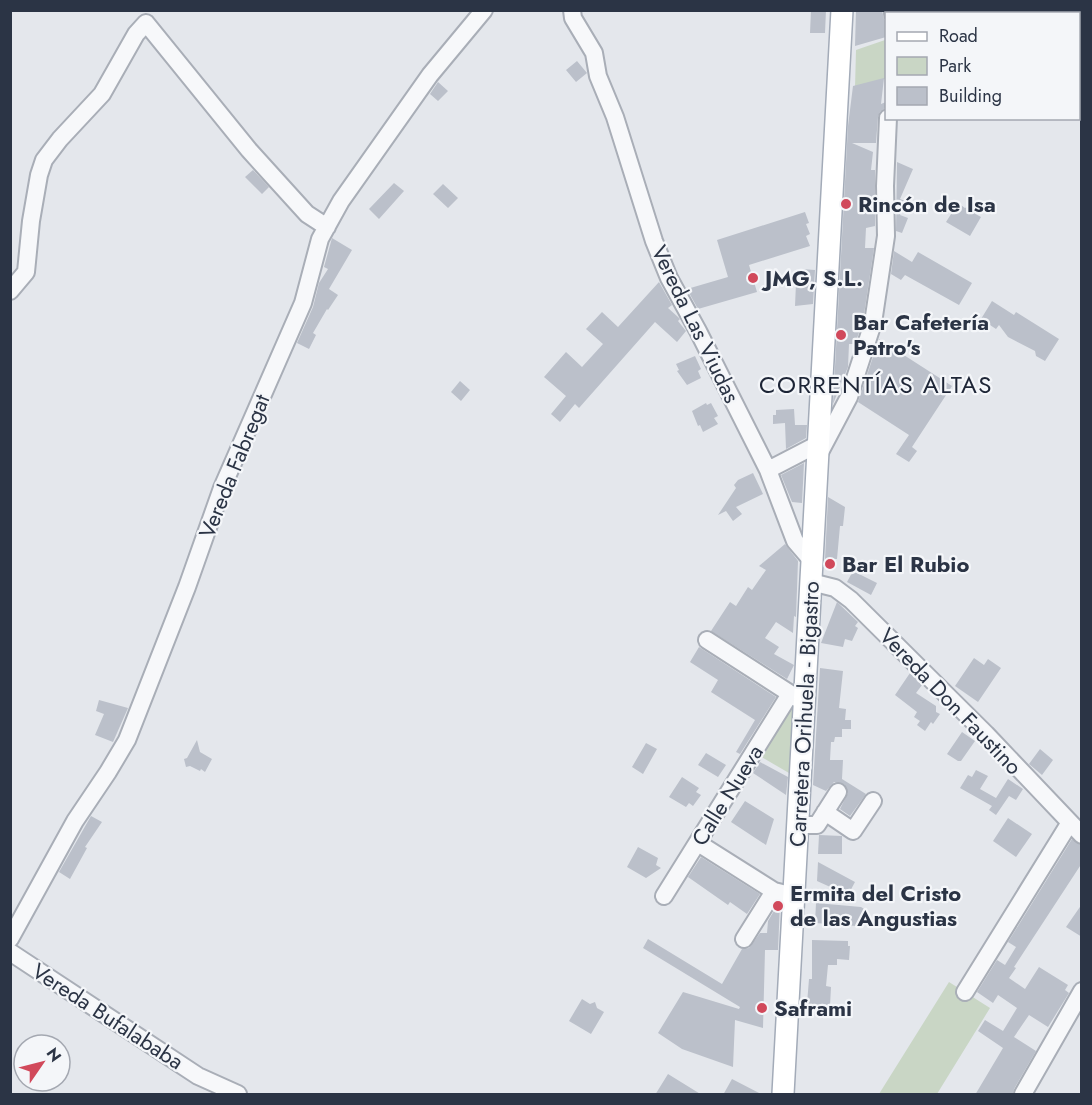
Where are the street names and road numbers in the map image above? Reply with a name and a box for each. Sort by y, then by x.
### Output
street label: Vereda Las Viudas [644,240,748,408]
street label: Vereda Fabregat [191,389,278,543]
street label: Carretera Orihuela - Bigastro [781,580,827,848]
street label: Vereda Don Faustino [872,620,1030,782]
street label: Calle Nueva [683,738,771,852]
street label: Vereda Bufalababa [26,955,190,1077]

